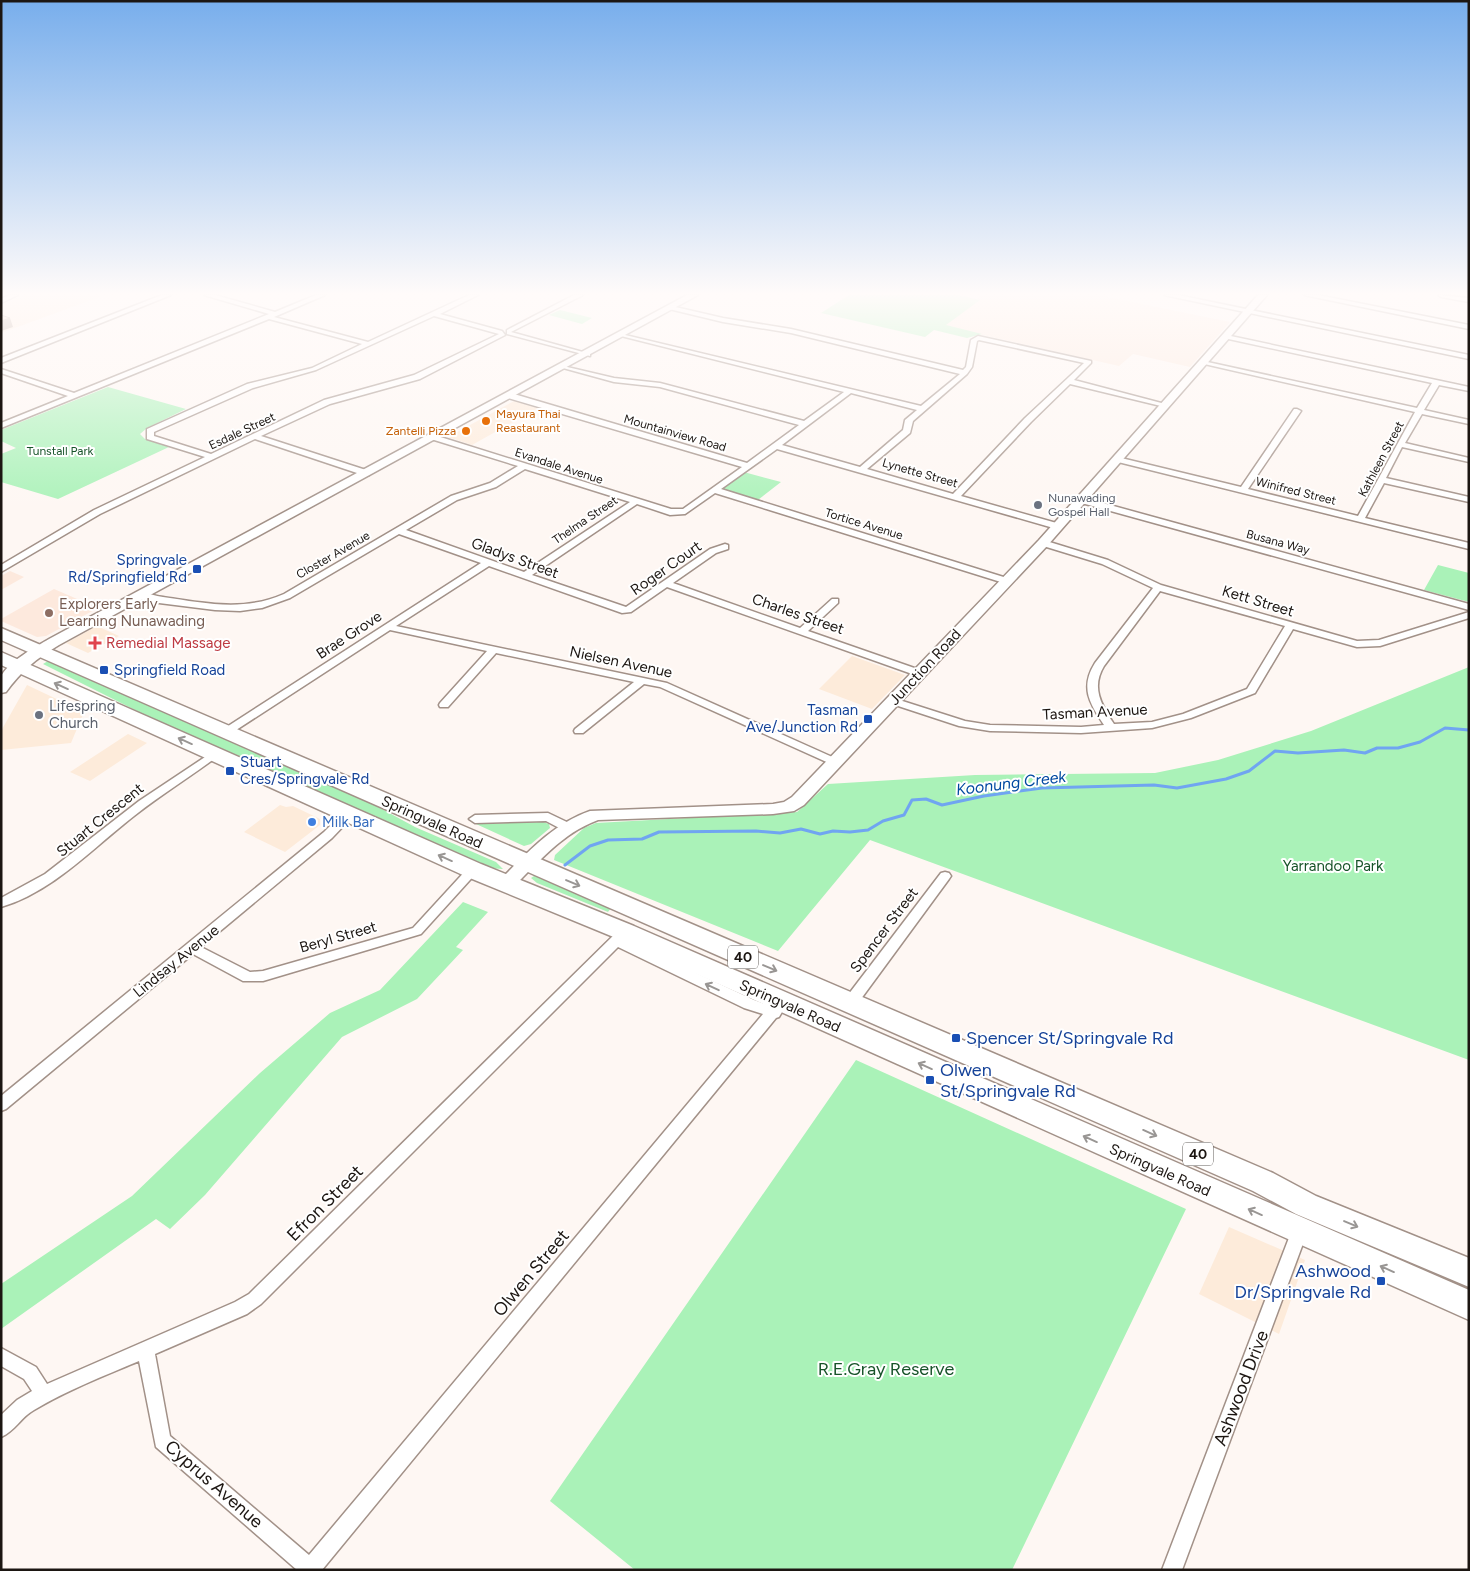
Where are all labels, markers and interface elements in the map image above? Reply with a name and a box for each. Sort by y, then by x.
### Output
place label: Mayura Thai Reastaurant [496,407,561,435]
street label: Esdale Street [207,409,278,452]
street label: Mountainview Road [622,412,728,454]
marker: Mayura Thai Reastaurant [480,415,492,427]
street label: Kathleen Street [1355,418,1407,499]
place label: Zantelli Pizza [386,424,456,438]
marker: Zantelli Pizza [460,425,472,437]
park label: Tunstall Park [27,444,94,458]
street label: Evandale Avenue [513,445,605,487]
street label: Lynette Street [881,456,960,491]
street label: Winifred Street [1254,474,1338,508]
place label: Nunawading Gospel Hall [1048,491,1116,519]
street label: Thelma Street [550,493,621,547]
marker: Nunawading Gospel Hall [1032,499,1044,511]
street label: Tortice Avenue [823,505,905,543]
street label: Busana Way [1245,527,1312,557]
street label: Closter Avenue [294,528,373,582]
street label: Gladys Street [469,534,561,582]
street label: Roger Court [627,537,705,599]
place label: Springvale Rd/Springfield Rd [68,551,187,586]
marker: Springvale Rd/Springfield Rd [191,563,203,575]
street label: Kett Street [1220,582,1296,621]
street label: Charles Street [750,590,847,638]
place label: Explorers Early Learning Nunawading [59,595,205,630]
marker: Explorers Early Learning Nunawading [43,607,55,619]
street label: Brae Grove [313,607,385,663]
street label: Junction Road [885,625,965,709]
place label: Remedial Massage [106,634,230,652]
marker: Remedial Massage [88,636,102,650]
street label: Nielsen Avenue [568,642,674,682]
place label: Springfield Road [114,661,225,679]
marker: Springfield Road [98,664,110,676]
one-way arrow [54,680,69,690]
place label: Lifespring Church [49,697,116,732]
street label: Tasman Avenue [1042,700,1148,724]
place label: Tasman Ave/Junction Rd [746,701,858,736]
marker: Lifespring Church [33,709,45,721]
marker: Tasman Ave/Junction Rd [862,713,874,725]
one-way arrow [178,736,193,746]
place label: Stuart Cres/Springvale Rd [240,753,369,788]
marker: Stuart Cres/Springvale Rd [224,765,236,777]
water label: Koonung Creek [955,767,1068,799]
street label: Stuart Crescent [53,779,147,861]
street label: Springvale Road [379,792,485,852]
place label: Milk Bar [322,813,374,831]
marker: Milk Bar [306,816,318,828]
one-way arrow [438,853,453,862]
park label: Yarrandoo Park [1283,857,1384,875]
one-way arrow [565,878,580,888]
street label: Spencer Street [846,884,922,976]
street label: Beryl Street [297,917,379,957]
street label: Lindsay Avenue [129,921,223,1001]
road number: 40 [728,946,758,969]
one-way arrow [762,964,777,974]
street label: Springvale Road [737,976,843,1036]
one-way arrow [705,982,720,991]
place label: Spencer St/Springvale Rd [966,1027,1173,1049]
marker: Spencer St/Springvale Rd [950,1032,962,1044]
place label: Olwen St/Springvale Rd [940,1059,1076,1102]
one-way arrow [918,1061,933,1071]
marker: Olwen St/Springvale Rd [924,1074,936,1086]
one-way arrow [1142,1128,1157,1138]
one-way arrow [1083,1133,1098,1143]
street label: Springvale Road [1107,1140,1213,1200]
road number: 40 [1183,1142,1213,1166]
street label: Efron Street [282,1160,368,1246]
one-way arrow [1248,1206,1263,1216]
one-way arrow [1343,1220,1358,1229]
street label: Olwen Street [488,1225,574,1321]
place label: Ashwood Dr/Springvale Rd [1235,1260,1371,1303]
one-way arrow [1380,1264,1395,1274]
marker: Ashwood Dr/Springvale Rd [1375,1275,1387,1287]
street label: Ashwood Drive [1209,1327,1273,1449]
park label: R.E.Gray Reserve [818,1358,954,1380]
street label: Cyprus Avenue [160,1435,268,1533]

